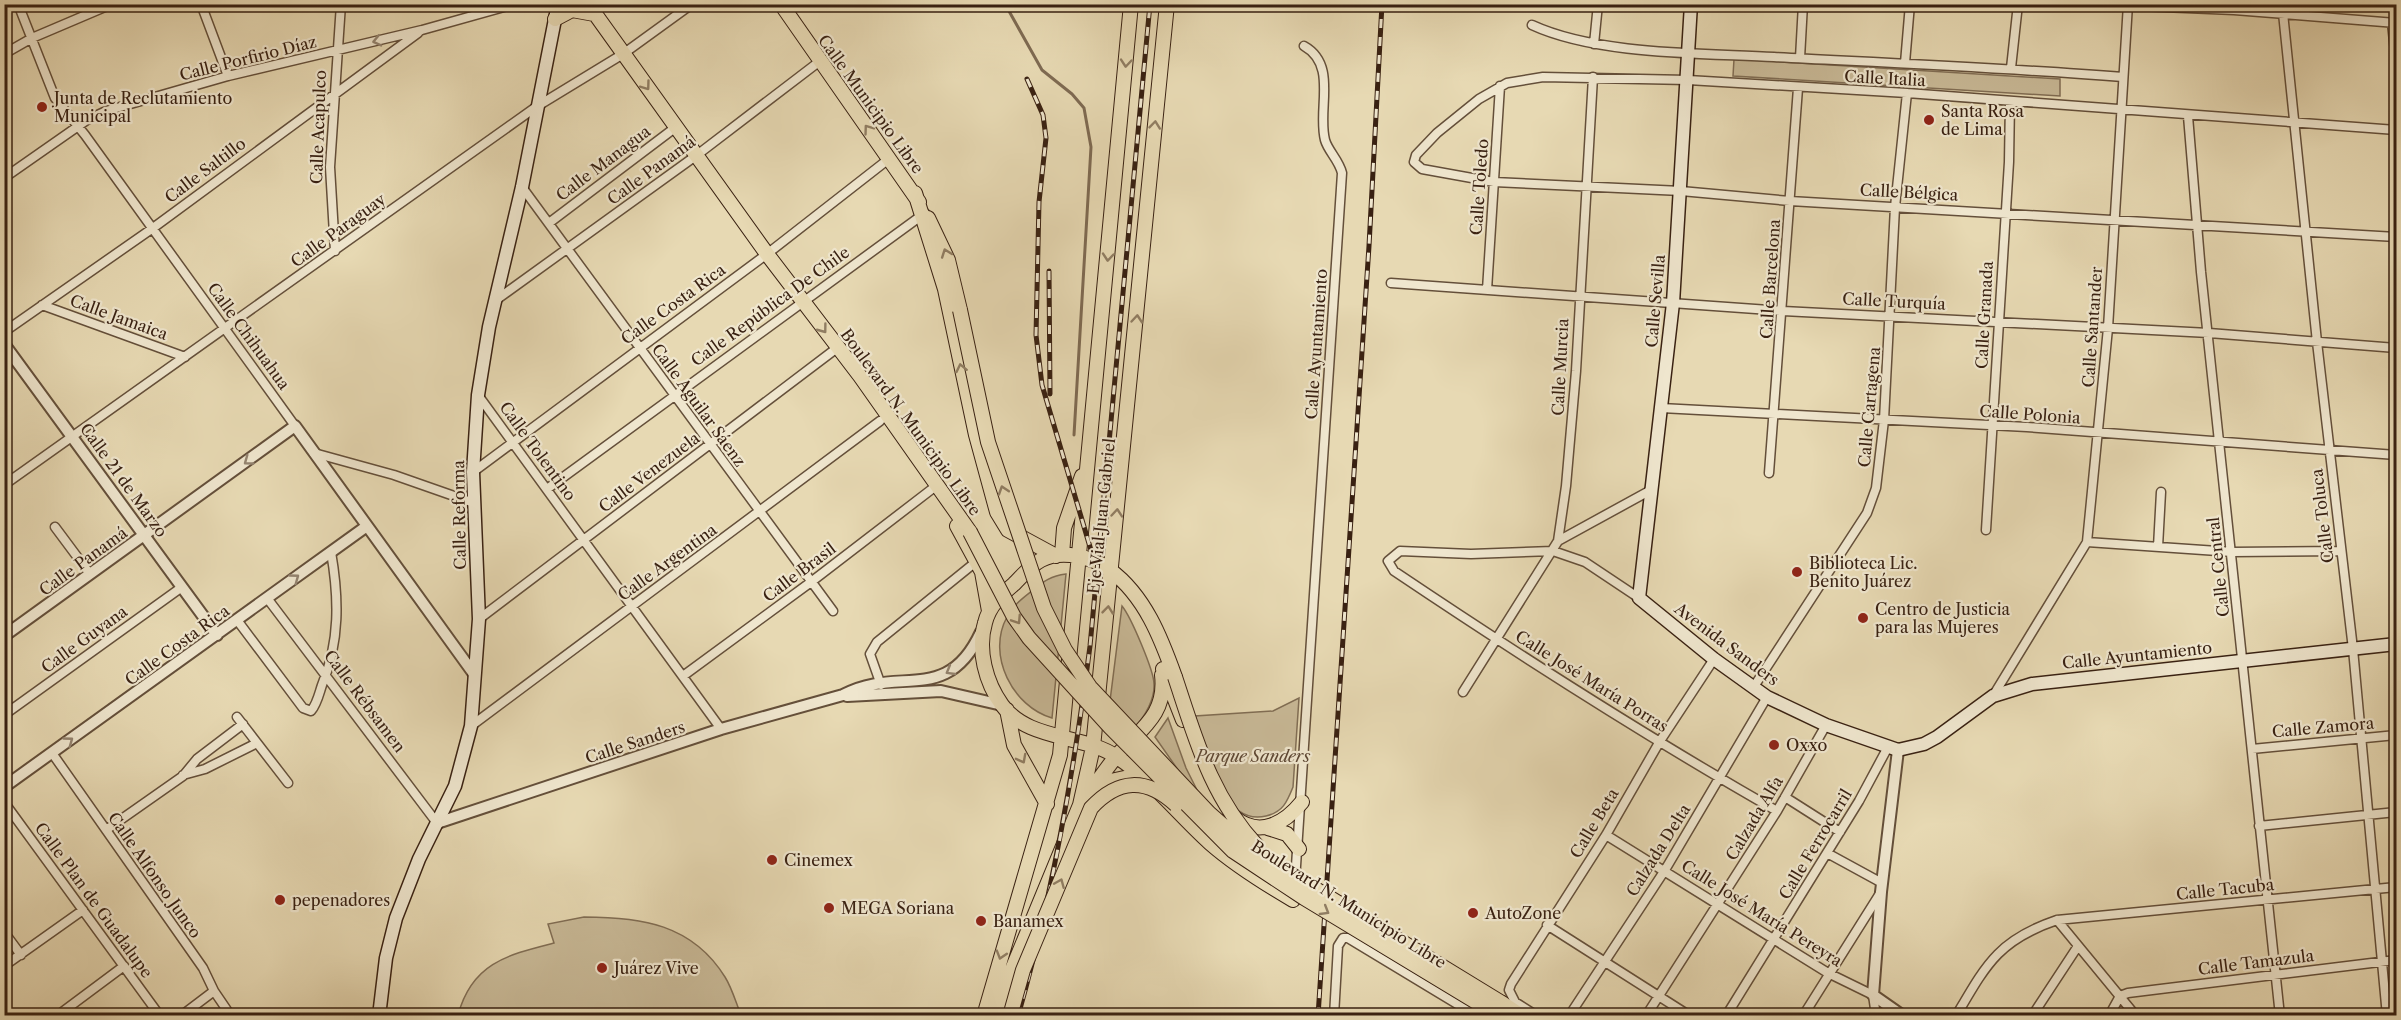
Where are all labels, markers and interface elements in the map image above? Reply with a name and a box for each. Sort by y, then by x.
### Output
street label: Calle Porfirio Díaz [177,31,319,85]
street label: Calle Municipio Libre [814,31,928,177]
one-way arrow [372,34,382,47]
one-way arrow [1120,58,1133,67]
street label: Calle Italia [1844,66,1927,90]
street label: Calle Acapulco [306,70,330,184]
one-way arrow [639,80,650,91]
place label: Junta de Reclutamiento Municipal [51,88,233,126]
marker: Junta de Reclutamiento Municipal [35,100,49,114]
place label: Santa Rosa de Lima [1941,101,2024,139]
marker: Santa Rosa de Lima [1922,113,1936,127]
one-way arrow [1148,120,1161,129]
street label: Calle Managua [552,121,655,205]
one-way arrow [864,124,875,135]
street label: Calle Panamá [603,131,699,209]
street label: Calle Saltillo [161,133,250,207]
street label: Calle Toledo [1466,138,1492,236]
street label: Calle Bélgica [1859,179,1959,205]
street label: Calle Paraguay [287,188,390,271]
street label: Calle Barcelona [1756,218,1784,340]
street label: Calle República De Chile [687,242,853,370]
one-way arrow [940,248,953,259]
one-way arrow [1102,252,1115,261]
street label: Calle Sevilla [1641,253,1669,348]
street label: Calle Costa Rica [617,259,730,349]
street label: Calle Granada [1971,260,1997,370]
street label: Calle Santander [2078,266,2106,388]
street label: Calle Ayuntamiento [1301,268,1331,420]
street label: Calle Chihuahua [203,279,295,394]
street label: Calle Turquía [1842,288,1947,314]
street label: Calle Jamaica [67,290,171,344]
one-way arrow [1130,314,1143,323]
street label: Calle Murcia [1547,317,1573,416]
one-way arrow [816,322,827,333]
street label: Boulevard N. Municipio Libre [836,325,986,519]
street label: Calle Aguilar Sáenz [648,340,750,470]
street label: Calle Cartagena [1854,345,1884,468]
one-way arrow [955,364,968,374]
street label: Calle Tolentino [495,398,581,505]
street label: Calle Polonia [1979,400,2082,428]
street label: Calle 21 de Marzo [76,419,172,541]
street label: Calle Venezuela [595,427,704,516]
street label: Eje Vial Juan Gabriel [1083,437,1119,595]
one-way arrow [243,453,254,464]
street label: Calle Reforma [448,460,470,570]
street label: Calle Toluca [2306,467,2338,564]
one-way arrow [998,485,1011,496]
one-way arrow [1110,508,1123,517]
street label: Calle Central [2203,516,2233,618]
street label: Calle Argentina [614,519,721,605]
street label: Calle Panamá [35,522,131,600]
street label: Calle Brasil [759,538,840,606]
place label: Biblioteca Lic. Benito Juárez [1809,553,1918,591]
marker: Biblioteca Lic. Benito Juárez [1790,565,1804,579]
one-way arrow [289,574,300,585]
street label: Avenida Sanders [1670,598,1783,690]
place label: Centro de Justicia para las Mujeres [1875,599,2011,637]
street label: Calle Costa Rica [121,600,234,690]
street label: Calle Guyana [37,601,131,677]
one-way arrow [1101,606,1114,615]
marker: Centro de Justicia para las Mujeres [1856,611,1870,625]
one-way arrow [1010,613,1021,624]
street label: Calle José María Porras [1512,626,1672,736]
street label: Calle Ayuntamiento [2061,637,2213,673]
street label: Calle Rébsamen [320,646,410,756]
one-way arrow [946,664,956,675]
street label: Calle Zamora [2271,713,2376,741]
street label: Calle Sanders [583,716,688,768]
place label: Oxxo [1786,735,1827,755]
one-way arrow [62,737,73,748]
marker: Oxxo [1767,738,1781,752]
park label: Parque Sanders [1194,746,1310,766]
one-way arrow [1015,753,1026,763]
street label: Calzada Alfa [1721,772,1787,864]
street label: Calle Beta [1565,784,1623,861]
street label: Calle Ferrocarril [1774,785,1856,903]
street label: Calzada Delta [1622,800,1695,900]
street label: Calle Alfonso Junco [104,808,206,942]
street label: Calle Plan de Guadalupe [31,818,157,982]
street label: Boulevard N. Municipio Libre [1248,836,1450,972]
place label: Cinemex [784,850,853,870]
marker: Cinemex [765,853,779,867]
street label: Calle José María Pereyra [1678,855,1847,971]
street label: Calle Tacuba [2175,874,2275,904]
one-way arrow [1053,878,1065,889]
place label: pepenadores [292,890,390,910]
marker: pepenadores [273,893,287,907]
place label: MEGA Soriana [841,898,955,918]
marker: MEGA Soriana [822,901,836,915]
one-way arrow [1319,903,1329,915]
place label: AutoZone [1484,903,1561,923]
marker: AutoZone [1466,906,1480,920]
place label: Banamex [993,911,1064,931]
marker: Banamex [974,914,988,928]
street label: Calle Tamazula [2197,945,2316,979]
one-way arrow [996,949,1009,960]
place label: Juárez Vive [611,958,699,978]
marker: Juárez Vive [595,961,609,975]

